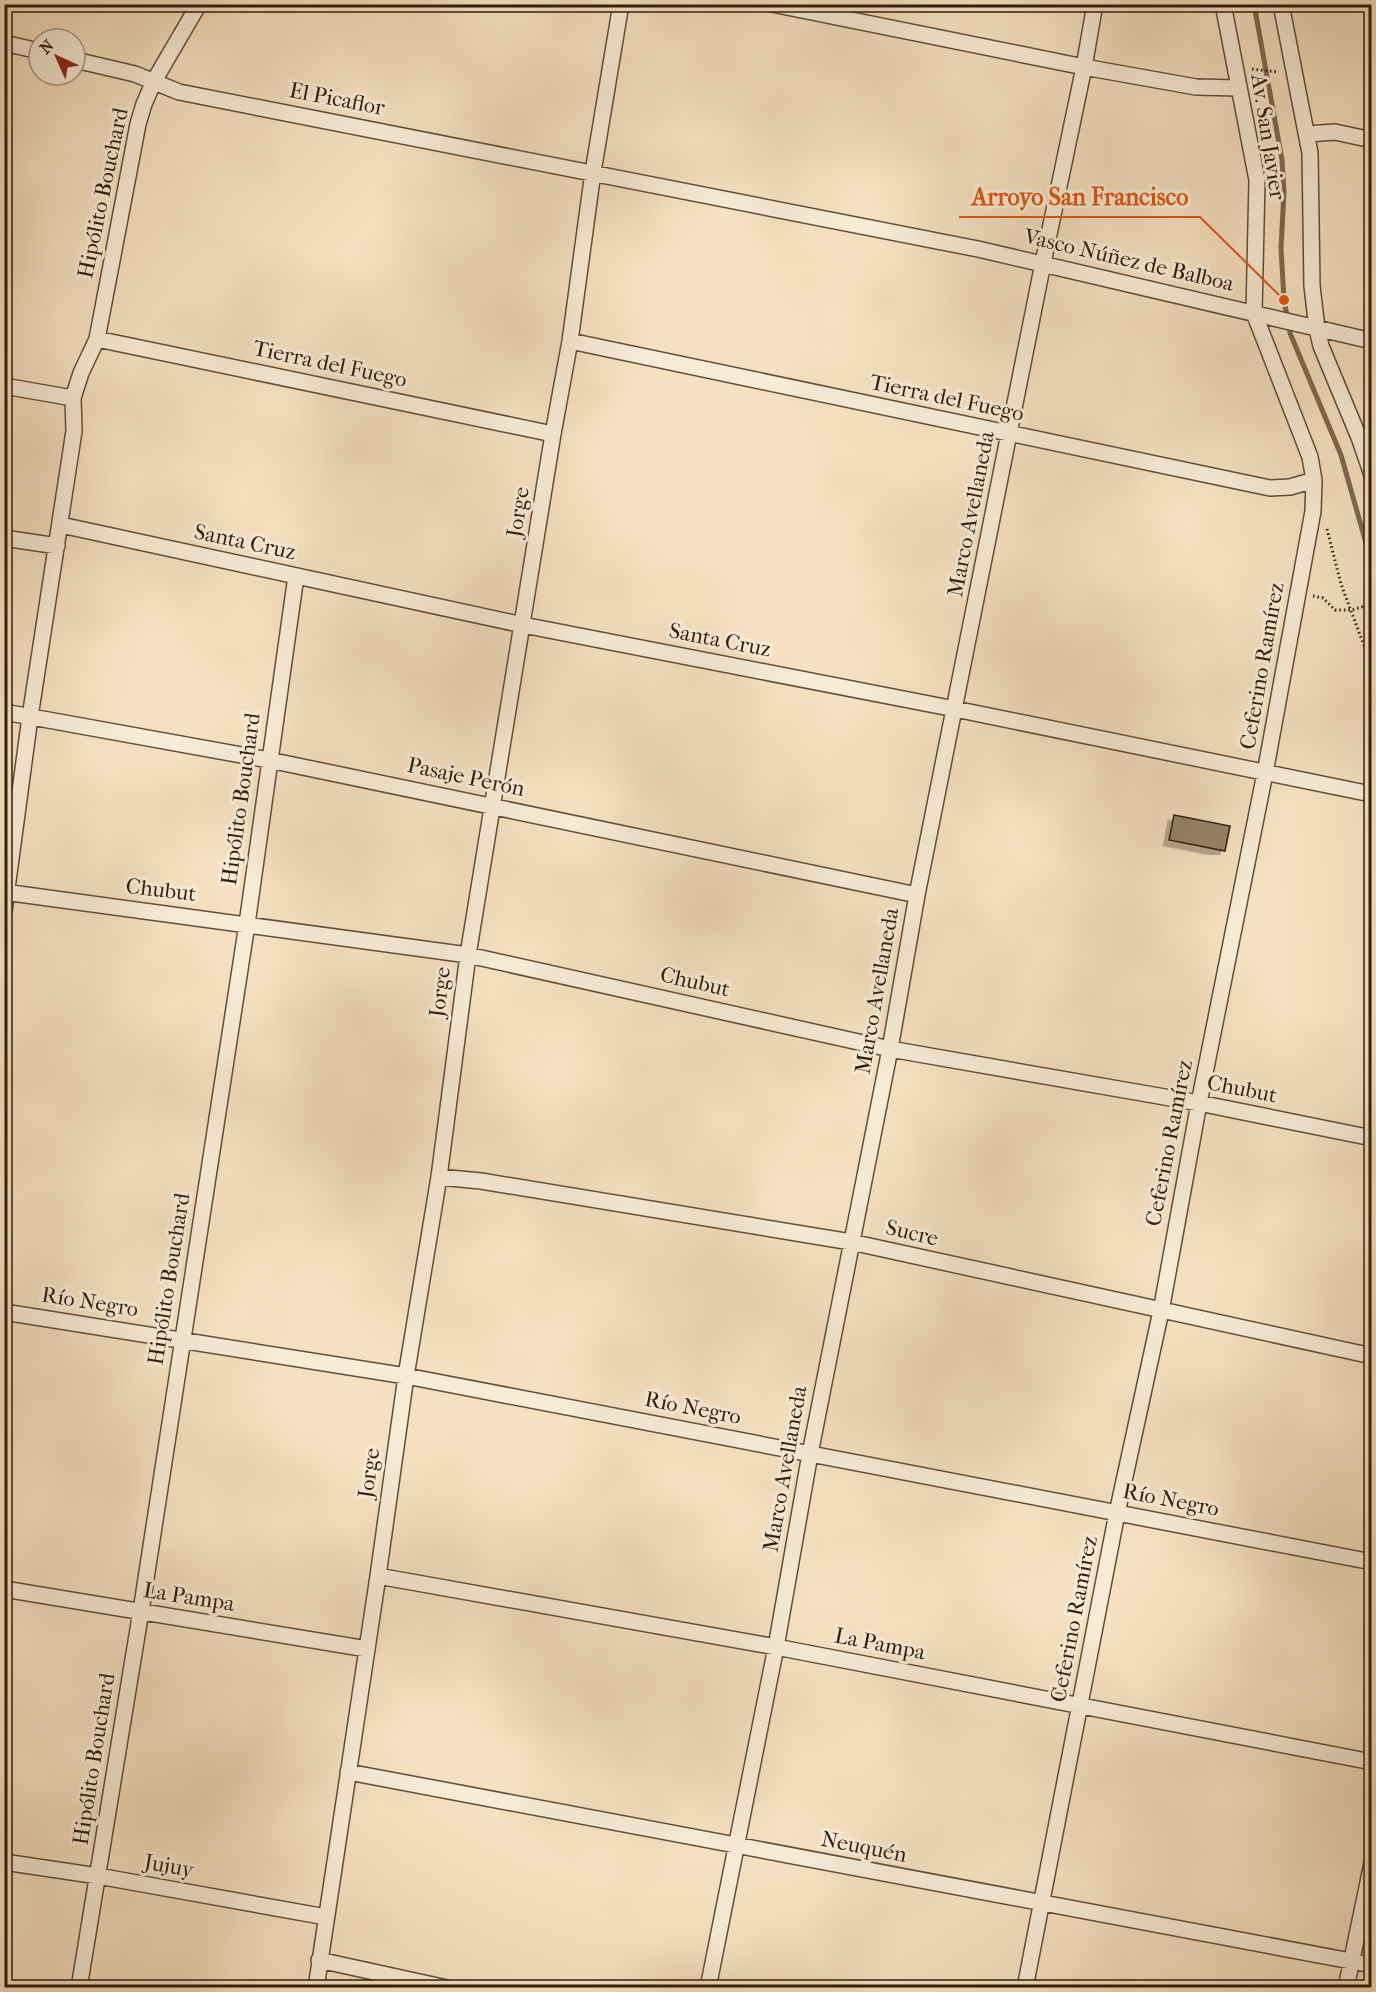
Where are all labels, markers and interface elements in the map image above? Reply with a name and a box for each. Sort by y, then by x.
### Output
north arrow [27,27,87,87]
text: N [36,35,58,58]
street label: Av. San Javier [1245,71,1291,202]
street label: El Picaflor [287,77,388,121]
street label: Hipólito Bouchard [72,104,134,281]
callout: Arroyo San Francisco [959,175,1200,217]
text: Arroyo San Francisco [970,183,1188,211]
street label: Vasco Núñez de Balboa [1021,223,1237,297]
street label: Tierra del Fuego [251,335,409,393]
street label: Tierra del Fuego [868,369,1026,427]
street label: Marco Avellaneda [942,428,1000,599]
street label: Jorge [501,485,535,541]
street label: Santa Cruz [192,519,298,566]
street label: Ceferino Ramírez [1235,580,1290,751]
street label: Santa Cruz [667,617,773,663]
street label: Hipólito Bouchard [216,710,266,887]
street label: Pasaje Perón [405,752,527,802]
street label: Chubut [124,873,198,907]
street label: Marco Avellaneda [850,905,905,1076]
street label: Chubut [658,961,733,1003]
street label: Jorge [424,965,456,1021]
street label: Ceferino Ramírez [1140,1057,1198,1228]
street label: Chubut [1205,1069,1279,1109]
street label: Hipólito Bouchard [143,1190,196,1367]
street label: Sucre [883,1214,941,1252]
street label: Río Negro [40,1282,140,1322]
street label: Marco Avellaneda [758,1383,813,1554]
street label: Río Negro [643,1386,743,1430]
street label: Jorge [352,1446,385,1502]
street label: Río Negro [1121,1478,1221,1522]
street label: Ceferino Ramírez [1045,1533,1103,1704]
street label: La Pampa [142,1577,237,1617]
street label: La Pampa [832,1622,928,1666]
street label: Hipólito Bouchard [68,1670,121,1847]
street label: Neuquén [819,1826,909,1868]
street label: Jujuy [140,1849,197,1883]

